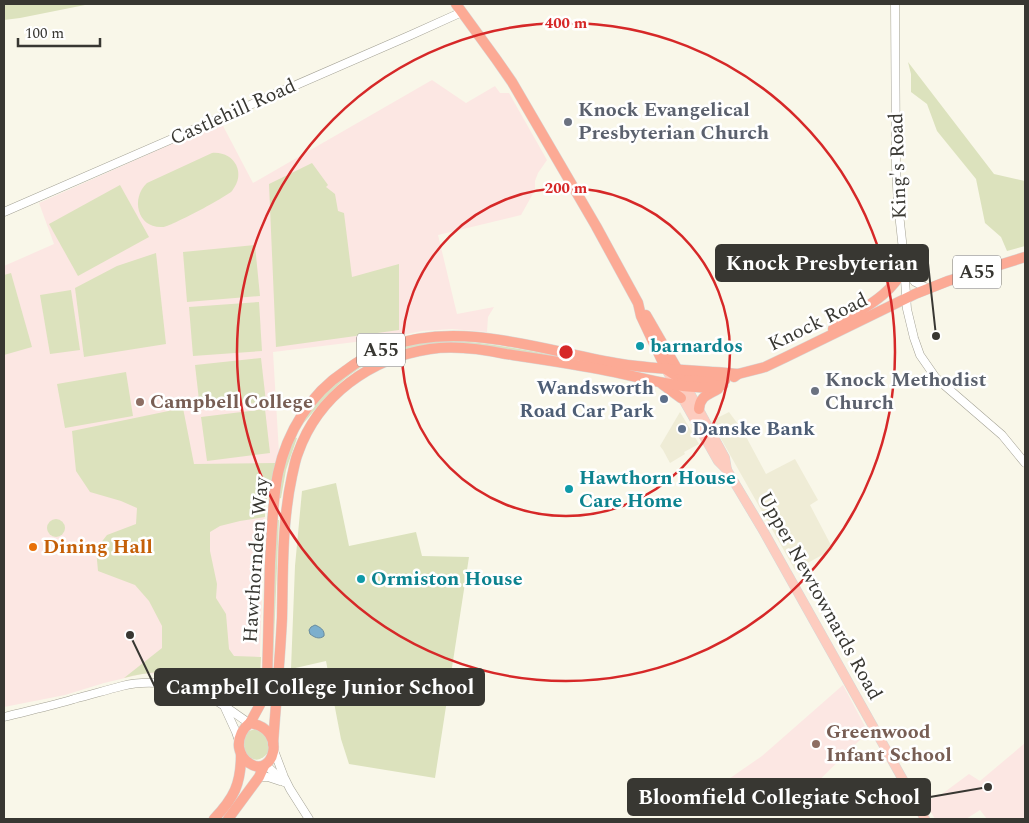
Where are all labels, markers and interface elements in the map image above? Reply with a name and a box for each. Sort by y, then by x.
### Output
text: 400 m [545,12,588,35]
scale bar [18,15,100,47]
text: 100 m [25,22,64,45]
street label: Castlehill Road [165,71,301,153]
place label: Knock Evangelical Presbyterian Church [578,95,769,148]
street label: King's Road [881,112,915,220]
marker: Knock Evangelical Presbyterian Church [562,116,574,128]
text: 200 m [545,177,588,200]
callout: Knock Presbyterian [716,245,928,281]
text: Knock Presbyterian [726,248,918,280]
road number: A55 [953,256,1001,288]
street label: Knock Road [763,285,873,359]
place label: barnardos [650,331,743,361]
road number: A55 [357,334,405,366]
marker: barnardos [634,340,646,352]
centre of rings [557,343,575,361]
place label: Knock Methodist Church [825,365,987,418]
place label: Wandsworth Road Car Park [519,373,654,426]
marker: Knock Methodist Church [809,385,821,397]
place label: Campbell College [150,387,313,417]
marker: Wandsworth Road Car Park [658,393,670,405]
marker: Campbell College [134,396,146,408]
place label: Danske Bank [692,414,815,444]
marker: Danske Bank [676,423,688,435]
place label: Hawthorn House Care Home [579,463,736,516]
street label: Hawthornden Way [235,475,277,644]
marker: Hawthorn House Care Home [563,483,575,495]
street label: Upper Newtownards Road [750,486,890,706]
place label: Dining Hall [43,532,153,562]
marker: Dining Hall [27,541,39,553]
place label: Ormiston House [371,564,523,594]
marker: Ormiston House [355,573,367,585]
callout: Campbell College Junior School [155,669,484,705]
text: Campbell College Junior School [166,672,474,704]
place label: Greenwood Infant School [826,717,952,770]
marker: Greenwood Infant School [810,738,822,750]
callout: Bloomfield Collegiate School [628,779,930,815]
text: Bloomfield Collegiate School [638,782,920,814]

